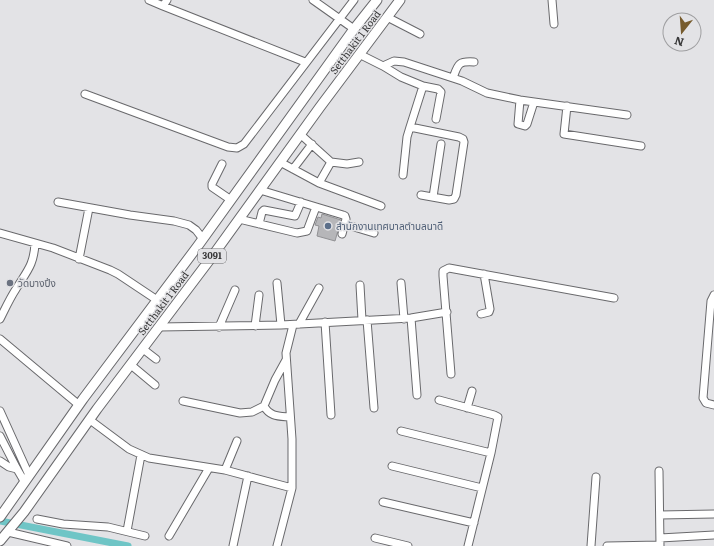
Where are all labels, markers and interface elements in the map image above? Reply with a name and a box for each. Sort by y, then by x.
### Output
street label: Setthakit 1 Road [326,7,384,77]
north arrow [662,12,702,52]
text: N [672,34,686,52]
place label: สำนักงานเทศบาลตำบลนาดี [336,218,443,233]
marker: สำนักงานเทศบาลตำบลนาดี [323,221,333,231]
road number: 3091 [198,249,226,263]
street label: Setthakit 1 Road [134,268,192,338]
place label: วัดบางปิ้ง [18,275,56,290]
marker: วัดบางปิ้ง [5,278,15,288]

